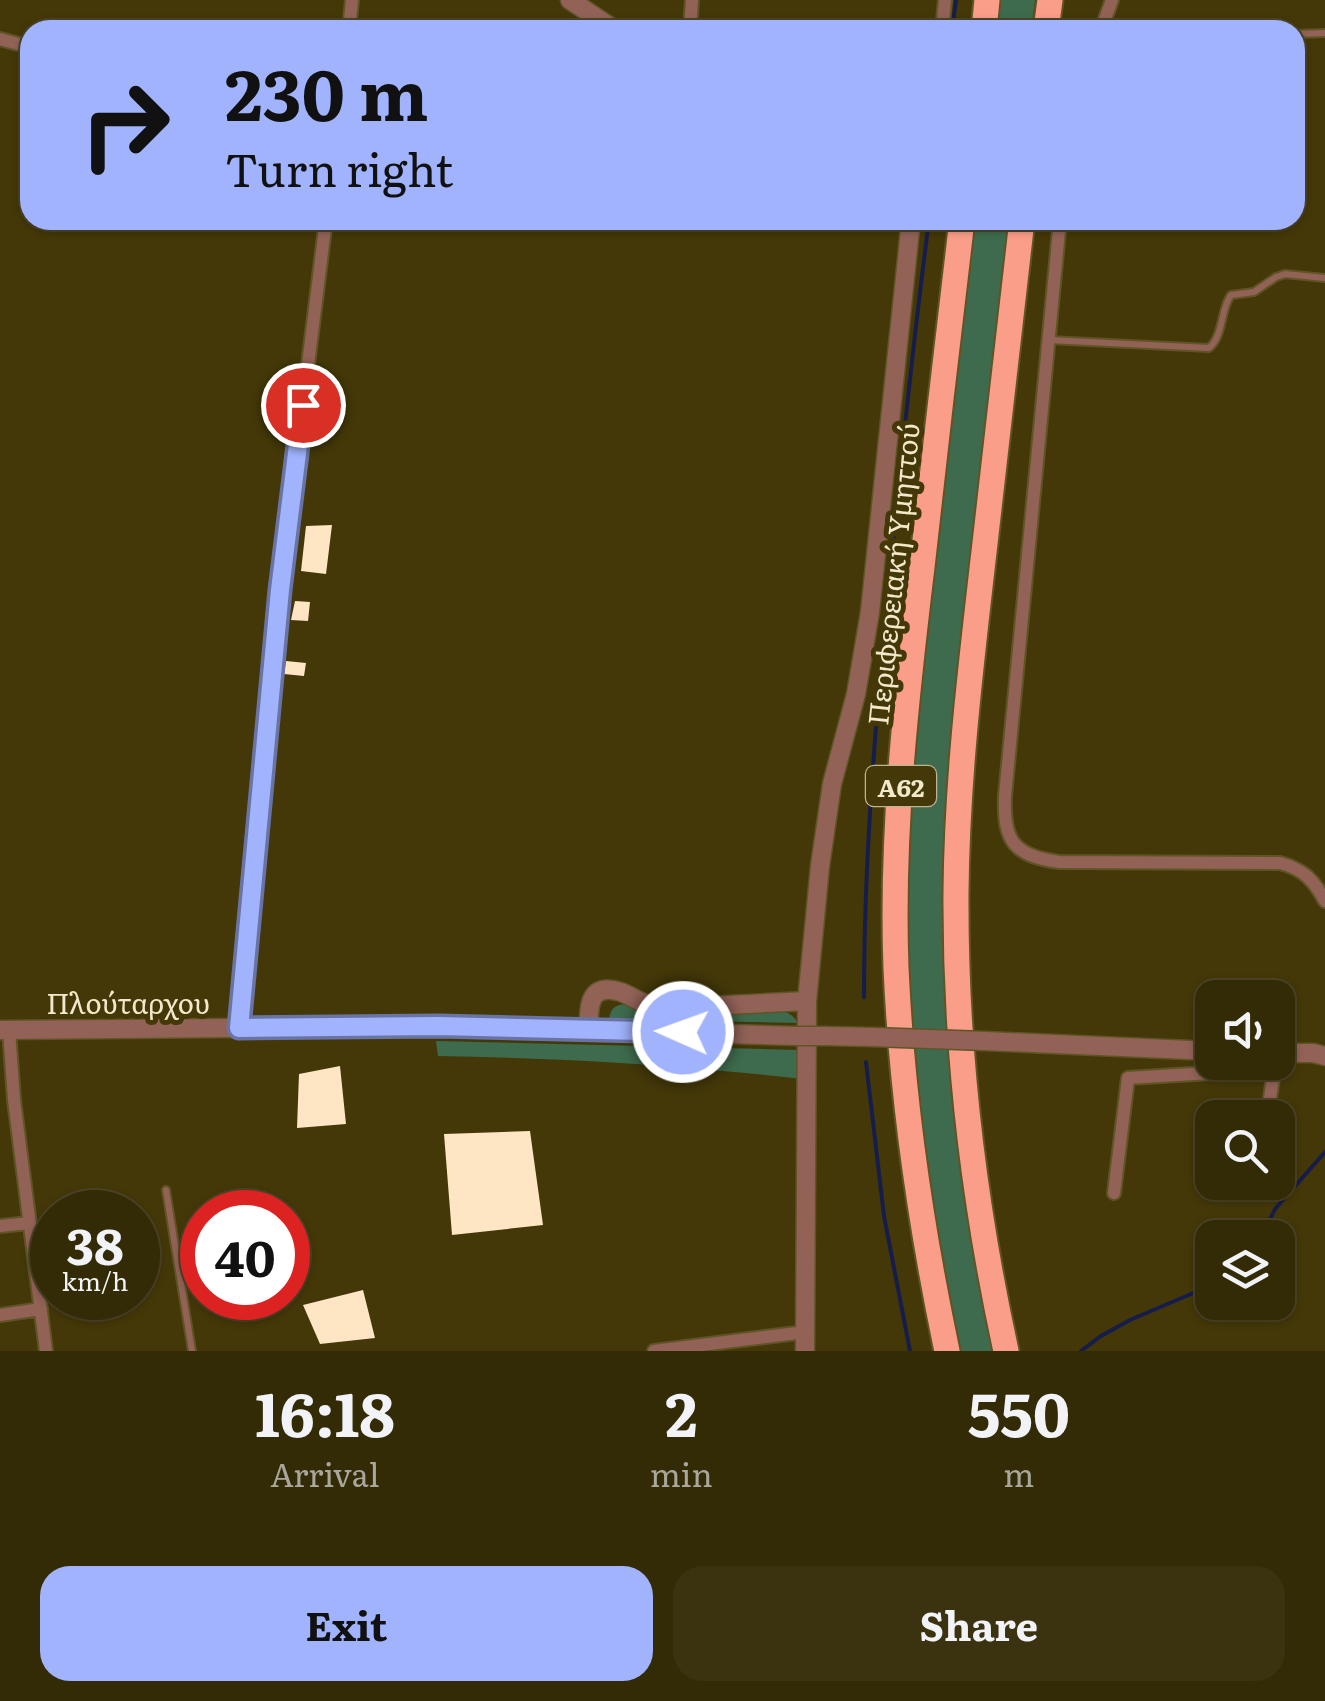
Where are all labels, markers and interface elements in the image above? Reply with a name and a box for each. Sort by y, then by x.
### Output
text: 230 m [225,39,429,143]
icon: right [60,60,190,190]
text: Turn right [225,134,453,201]
pin [261,363,346,448]
icon: arrive [276,378,331,433]
street label: Περιφερειακή Υμηττού [855,421,929,727]
road number: Α62 [866,766,936,806]
position arrow [631,980,735,1084]
map controls [1195,980,1295,1320]
button: sound [1195,980,1295,1080]
street label: Πλούταρχου [46,981,210,1023]
button: search [1195,1100,1295,1200]
speed limit sign: 40 [180,1190,310,1320]
text: 38 [66,1206,124,1280]
button: layers [1195,1220,1295,1320]
text: km/h [62,1262,128,1299]
text: 16:18 [255,1366,395,1455]
text: 2 [665,1366,697,1455]
text: 550 [968,1366,1070,1455]
text: Arrival [270,1449,380,1497]
text: min [650,1449,713,1497]
text: m [1003,1449,1034,1497]
button: Exit [40,1566,653,1681]
button: Share [673,1566,1285,1681]

